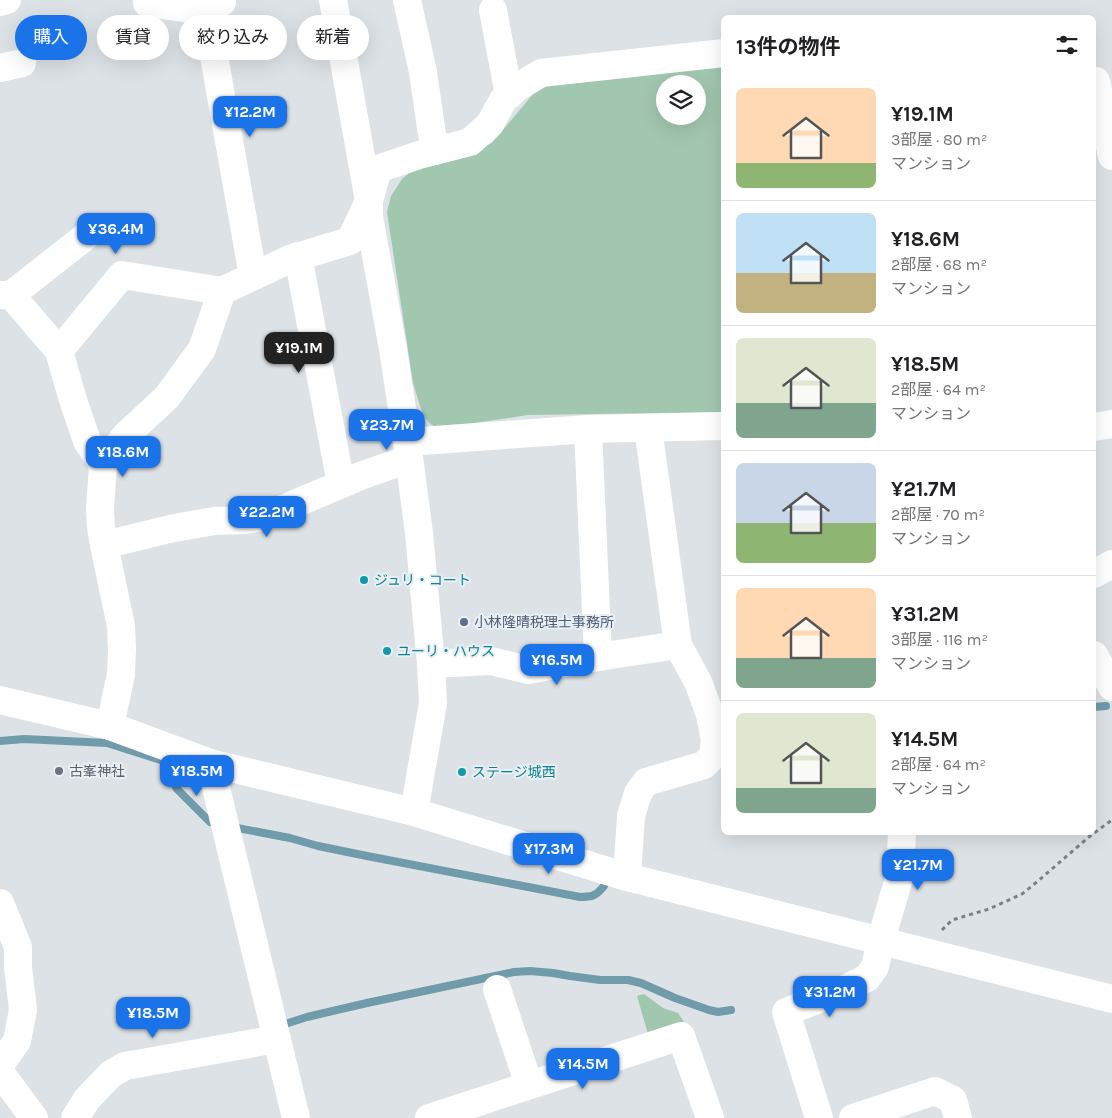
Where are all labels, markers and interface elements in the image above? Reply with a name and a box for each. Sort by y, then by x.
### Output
chip: 購入 [15,15,87,60]
chip: 賃貸 [97,15,169,60]
chip: 絞り込み [179,15,287,60]
chip: 新着 [297,15,369,60]
icon: filters [1053,31,1081,59]
text: 13件の物件 [736,35,841,59]
map controls [656,75,706,125]
button: layers [656,75,706,125]
pin: ¥12.2M [209,96,291,138]
text: ¥12.2M [224,102,276,121]
text: ¥19.1M [891,102,954,126]
icon: home [776,108,836,168]
text: 3部屋 · 80 m² [891,130,987,149]
text: マンション [891,154,971,173]
pin: ¥36.4M [75,212,157,255]
text: ¥36.4M [88,219,144,238]
text: ¥18.6M [891,227,960,251]
icon: home [776,233,836,293]
text: 2部屋 · 68 m² [891,255,987,274]
text: マンション [891,279,971,298]
pin: ¥19.1M [258,332,340,374]
text: ¥19.1M [275,338,323,357]
text: ¥18.5M [891,352,959,376]
icon: home [776,358,836,418]
text: 2部屋 · 64 m² [891,380,986,399]
text: マンション [891,404,971,423]
pin: ¥23.7M [346,408,428,451]
text: ¥23.7M [360,415,414,434]
pin: ¥18.6M [82,436,164,478]
text: ¥18.6M [97,442,149,461]
text: ¥21.7M [891,477,957,501]
icon: home [776,483,836,543]
pin: ¥22.2M [226,496,308,538]
text: ¥22.2M [239,502,295,521]
text: 2部屋 · 70 m² [891,505,985,524]
text: マンション [891,529,971,548]
place label: ジュリ・コート [374,572,471,589]
marker: ジュリ・コート [358,574,370,586]
text: ¥31.2M [891,602,959,626]
icon: home [776,608,836,668]
place label: 小林隆晴税理士事務所 [474,614,614,631]
marker: 小林隆晴税理士事務所 [458,616,470,628]
text: 3部屋 · 116 m² [891,630,988,649]
place label: ユーリ・ハウス [397,643,495,660]
pin: ¥16.5M [516,644,598,686]
marker: ユーリ・ハウス [381,645,393,657]
text: ¥16.5M [531,650,583,669]
text: マンション [891,654,971,673]
text: ¥14.5M [891,727,958,751]
icon: home [776,733,836,793]
pin: ¥18.5M [156,754,238,797]
text: 2部屋 · 64 m² [891,755,986,774]
text: ¥18.5M [171,761,223,780]
place label: 古峯神社 [69,763,125,780]
place label: ステージ城西 [472,764,556,781]
marker: 古峯神社 [53,765,65,777]
marker: ステージ城西 [456,766,468,778]
text: マンション [891,779,971,798]
pin: ¥17.3M [508,832,590,875]
text: ¥17.3M [524,839,574,858]
pin: ¥21.7M [877,848,959,891]
text: ¥21.7M [893,855,943,874]
pin: ¥31.2M [789,976,871,1018]
text: ¥31.2M [804,982,856,1001]
pin: ¥18.5M [112,996,194,1039]
text: ¥18.5M [127,1003,179,1022]
pin: ¥14.5M [542,1048,624,1090]
text: ¥14.5M [557,1054,609,1073]

